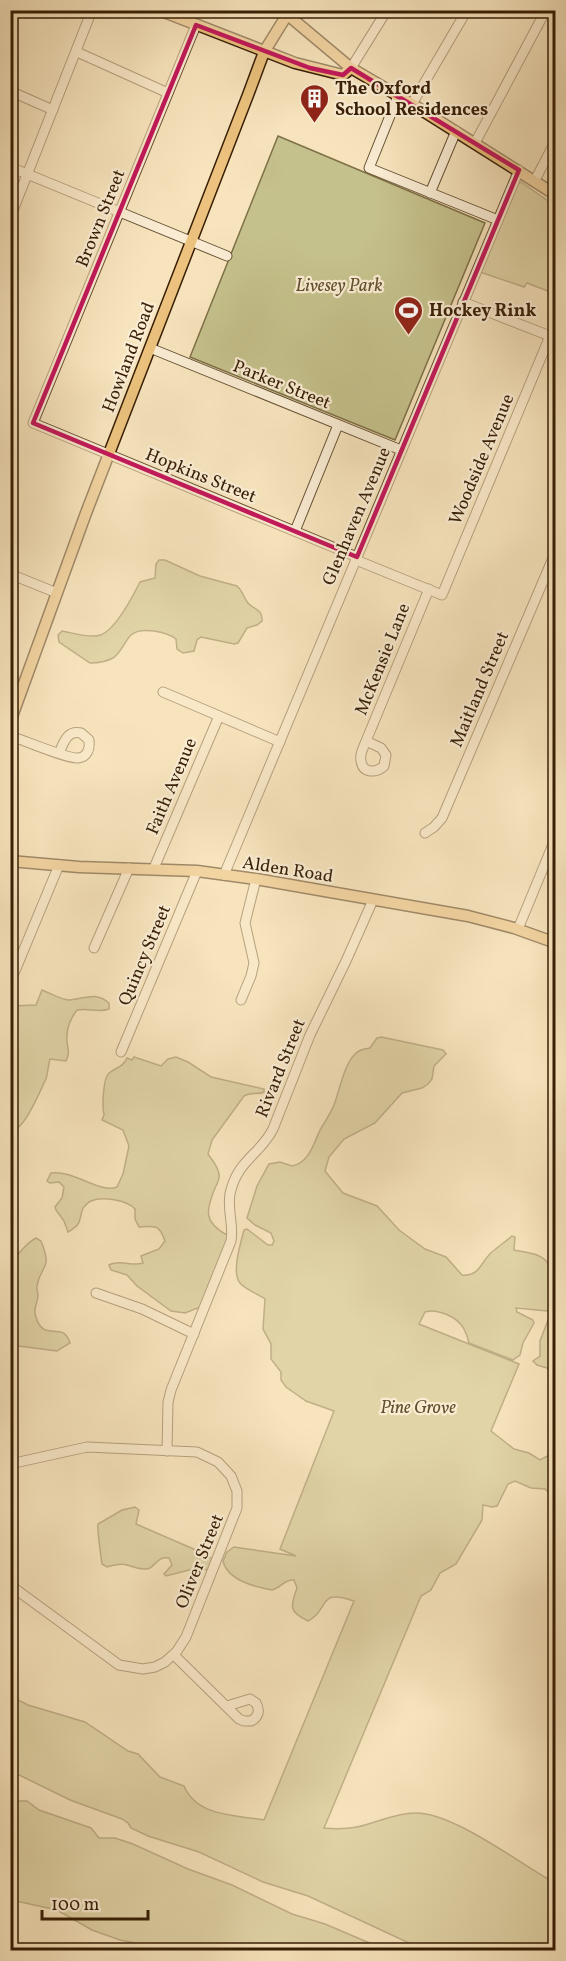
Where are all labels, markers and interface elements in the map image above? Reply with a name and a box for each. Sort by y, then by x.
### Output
place label: The Oxford School Residences [335,77,488,123]
building icon: The Oxford School Residences [298,82,330,124]
street label: Brown Street [70,166,132,271]
park label: Livesey Park [295,274,383,299]
sports icon: Hockey Rink [392,294,424,336]
street label: Howland Road [97,299,162,416]
place label: Hockey Rink [429,299,536,324]
street label: Parker Street [229,354,334,416]
street label: Woodside Avenue [443,390,521,529]
street label: Hopkins Street [141,443,260,510]
street label: Glenhaven Avenue [317,444,398,590]
street label: McKensie Lane [350,600,417,719]
street label: Maitland Street [445,628,516,751]
street label: Faith Avenue [141,734,204,839]
street label: Alden Road [241,851,335,890]
street label: Quincy Street [113,901,178,1010]
street label: Rivard Street [250,1015,313,1122]
park label: Pine Grove [380,1396,456,1421]
street label: Oliver Street [170,1510,231,1613]
scale bar [42,1883,148,1921]
text: 100 m [51,1893,100,1918]

